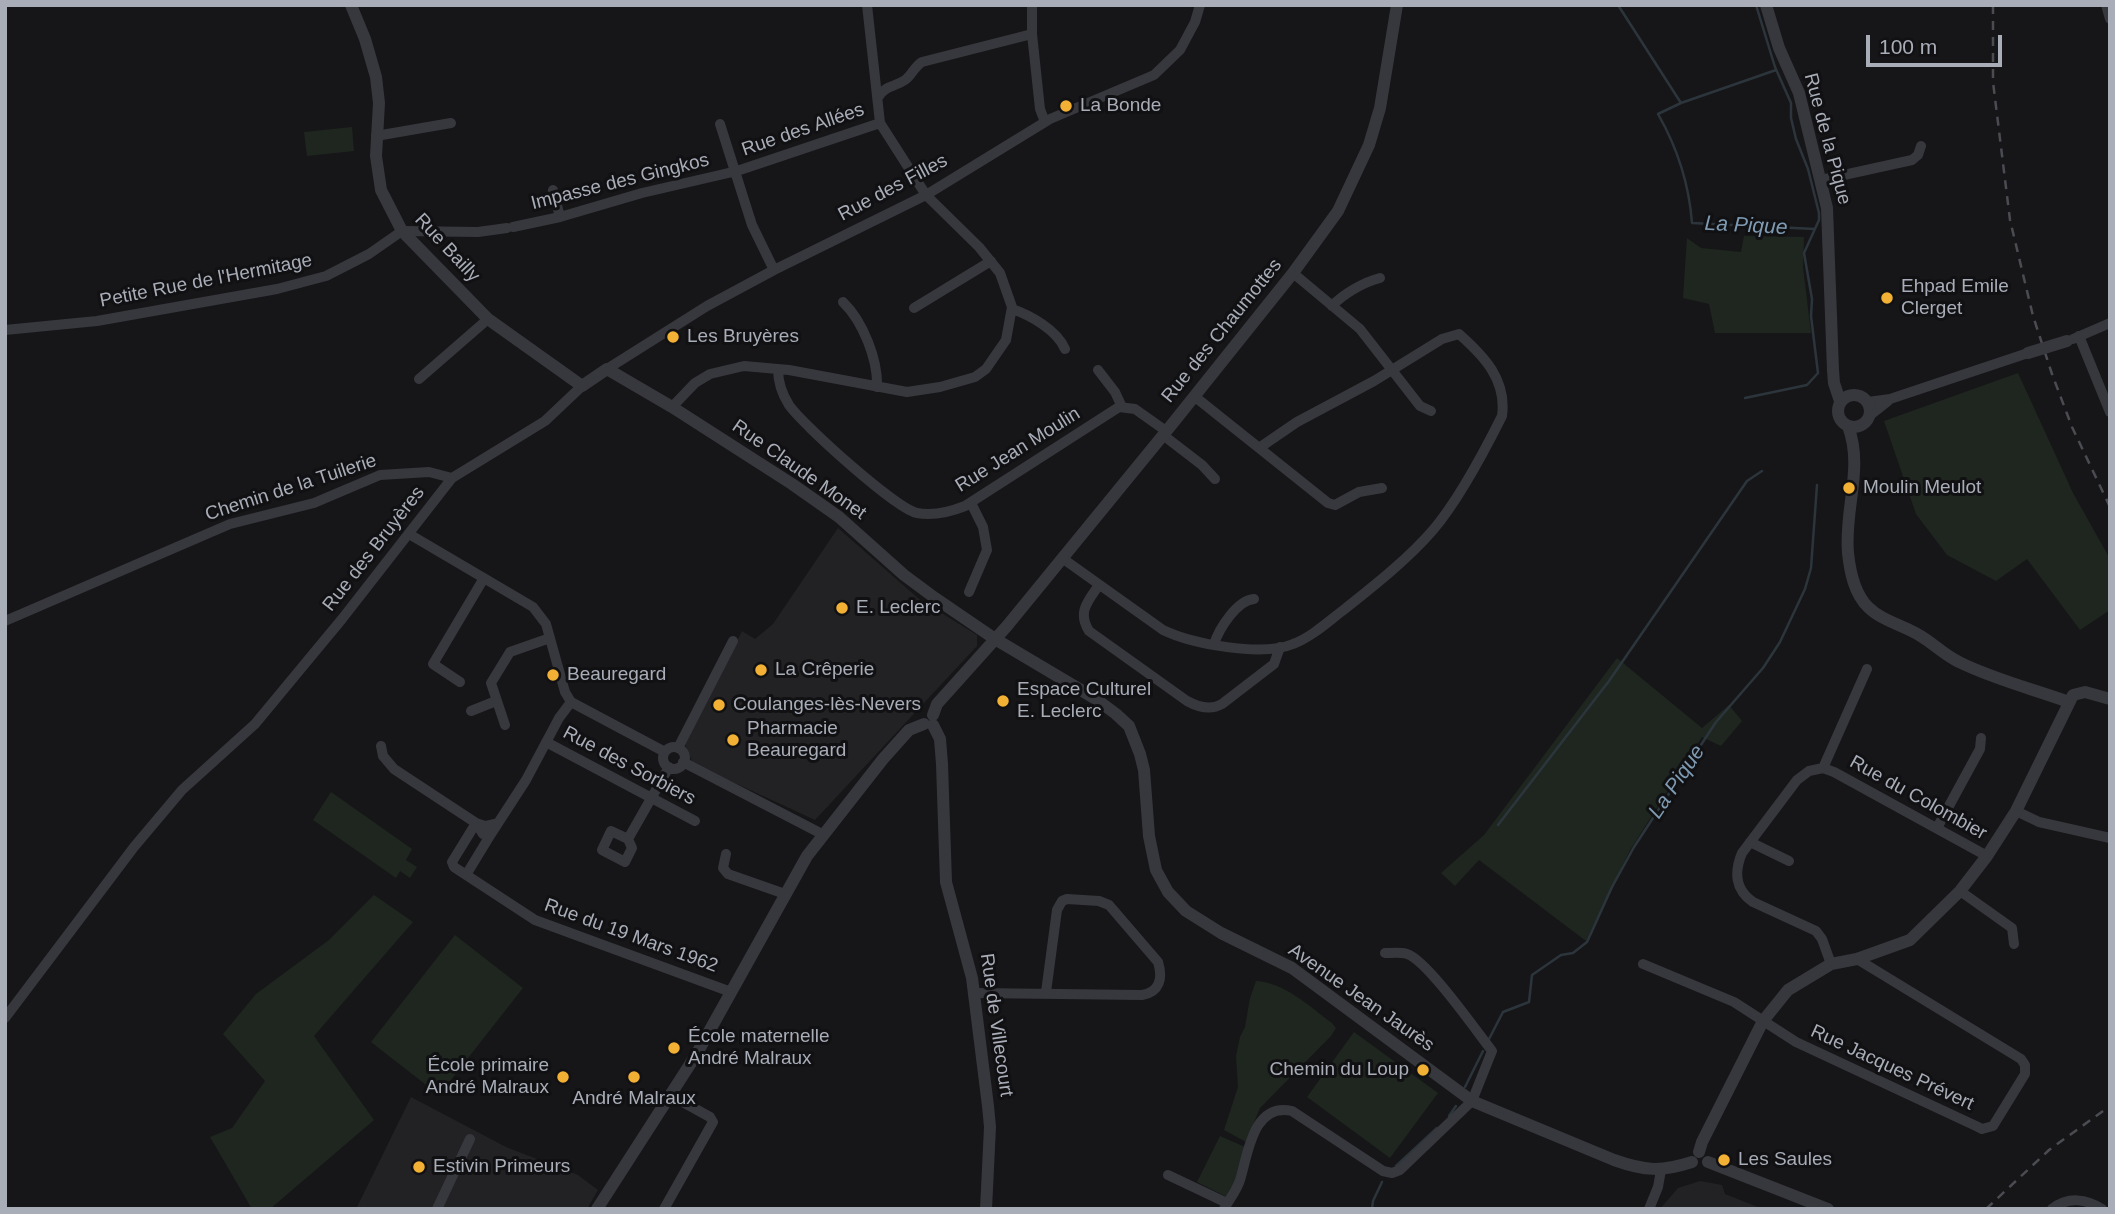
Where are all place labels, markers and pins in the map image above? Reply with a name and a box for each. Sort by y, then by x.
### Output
place label: La Bonde [1080,95,1161,117]
marker: La Bonde [1058,98,1074,114]
place label: Ehpad Emile Clerget [1901,276,2009,320]
marker: Ehpad Emile Clerget [1879,290,1895,306]
place label: Les Bruyères [687,326,799,348]
marker: Les Bruyères [665,329,681,345]
place label: Moulin Meulot [1863,477,1981,499]
marker: Moulin Meulot [1841,480,1857,496]
place label: E. Leclerc [856,597,940,619]
marker: E. Leclerc [834,600,850,616]
place label: La Crêperie [775,659,874,681]
marker: La Crêperie [753,662,769,678]
place label: Beauregard [567,664,666,686]
marker: Beauregard [545,667,561,683]
place label: Espace Culturel E. Leclerc [1017,679,1151,723]
marker: Espace Culturel E. Leclerc [995,693,1011,709]
place label: Coulanges-lès-Nevers [733,694,921,716]
marker: Coulanges-lès-Nevers [711,697,727,713]
place label: Pharmacie Beauregard [747,718,846,762]
marker: Pharmacie Beauregard [725,732,741,748]
place label: École maternelle André Malraux [688,1026,830,1070]
marker: École maternelle André Malraux [666,1040,682,1056]
place label: École primaire André Malraux [425,1055,549,1099]
place label: Chemin du Loup [1270,1059,1409,1081]
marker: Chemin du Loup [1415,1062,1431,1078]
marker: École primaire André Malraux [555,1069,571,1085]
marker: André Malraux [626,1069,642,1085]
place label: André Malraux [572,1088,696,1110]
place label: Les Saules [1738,1149,1832,1171]
marker: Les Saules [1716,1152,1732,1168]
place label: Estivin Primeurs [433,1156,570,1178]
marker: Estivin Primeurs [411,1159,427,1175]

